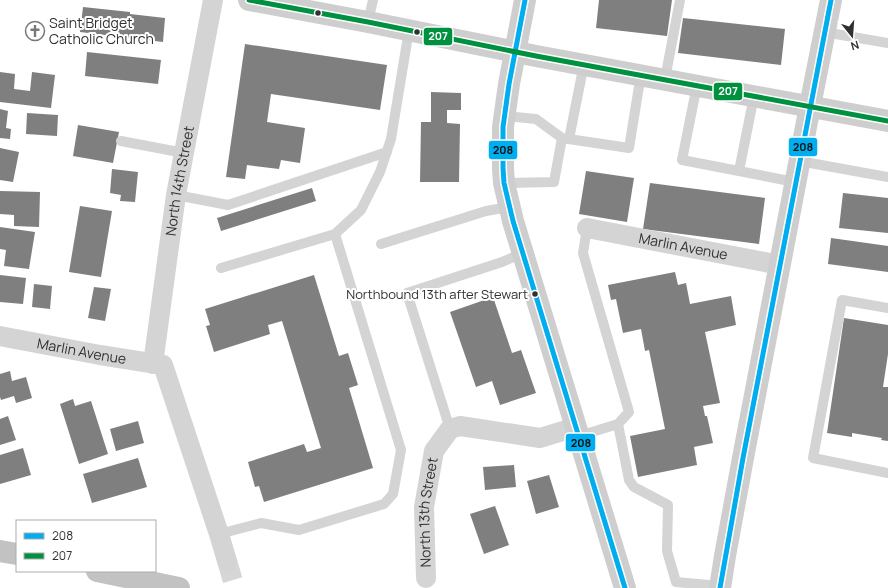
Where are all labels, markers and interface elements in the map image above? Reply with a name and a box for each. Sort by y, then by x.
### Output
unlabelled marker [313,8,323,18]
place label: Saint Bridget Catholic Church [49,13,154,48]
north arrow [832,16,872,56]
church icon: Saint Bridget Catholic Church [24,20,46,42]
unlabelled marker [412,27,422,37]
line badge: 207 [423,27,453,46]
text: 207 [428,28,448,43]
text: N [849,38,861,54]
line badge: 207 [713,82,743,101]
text: 207 [718,83,738,98]
street label: North 14th Street [161,124,198,237]
line badge: 208 [788,137,818,157]
text: 208 [793,139,814,154]
line badge: 208 [488,140,518,160]
text: 208 [493,142,514,157]
street label: Marlin Avenue [637,228,729,264]
place label: Northbound 13th after Stewart [346,285,528,303]
marker: Northbound 13th after Stewart [530,289,540,299]
street label: Marlin Avenue [35,333,128,368]
line badge: 208 [565,433,596,452]
text: 208 [571,435,592,450]
street label: North 13th Street [414,455,442,568]
legend [16,520,156,572]
text: 208 [52,527,73,544]
text: 207 [52,547,72,564]

